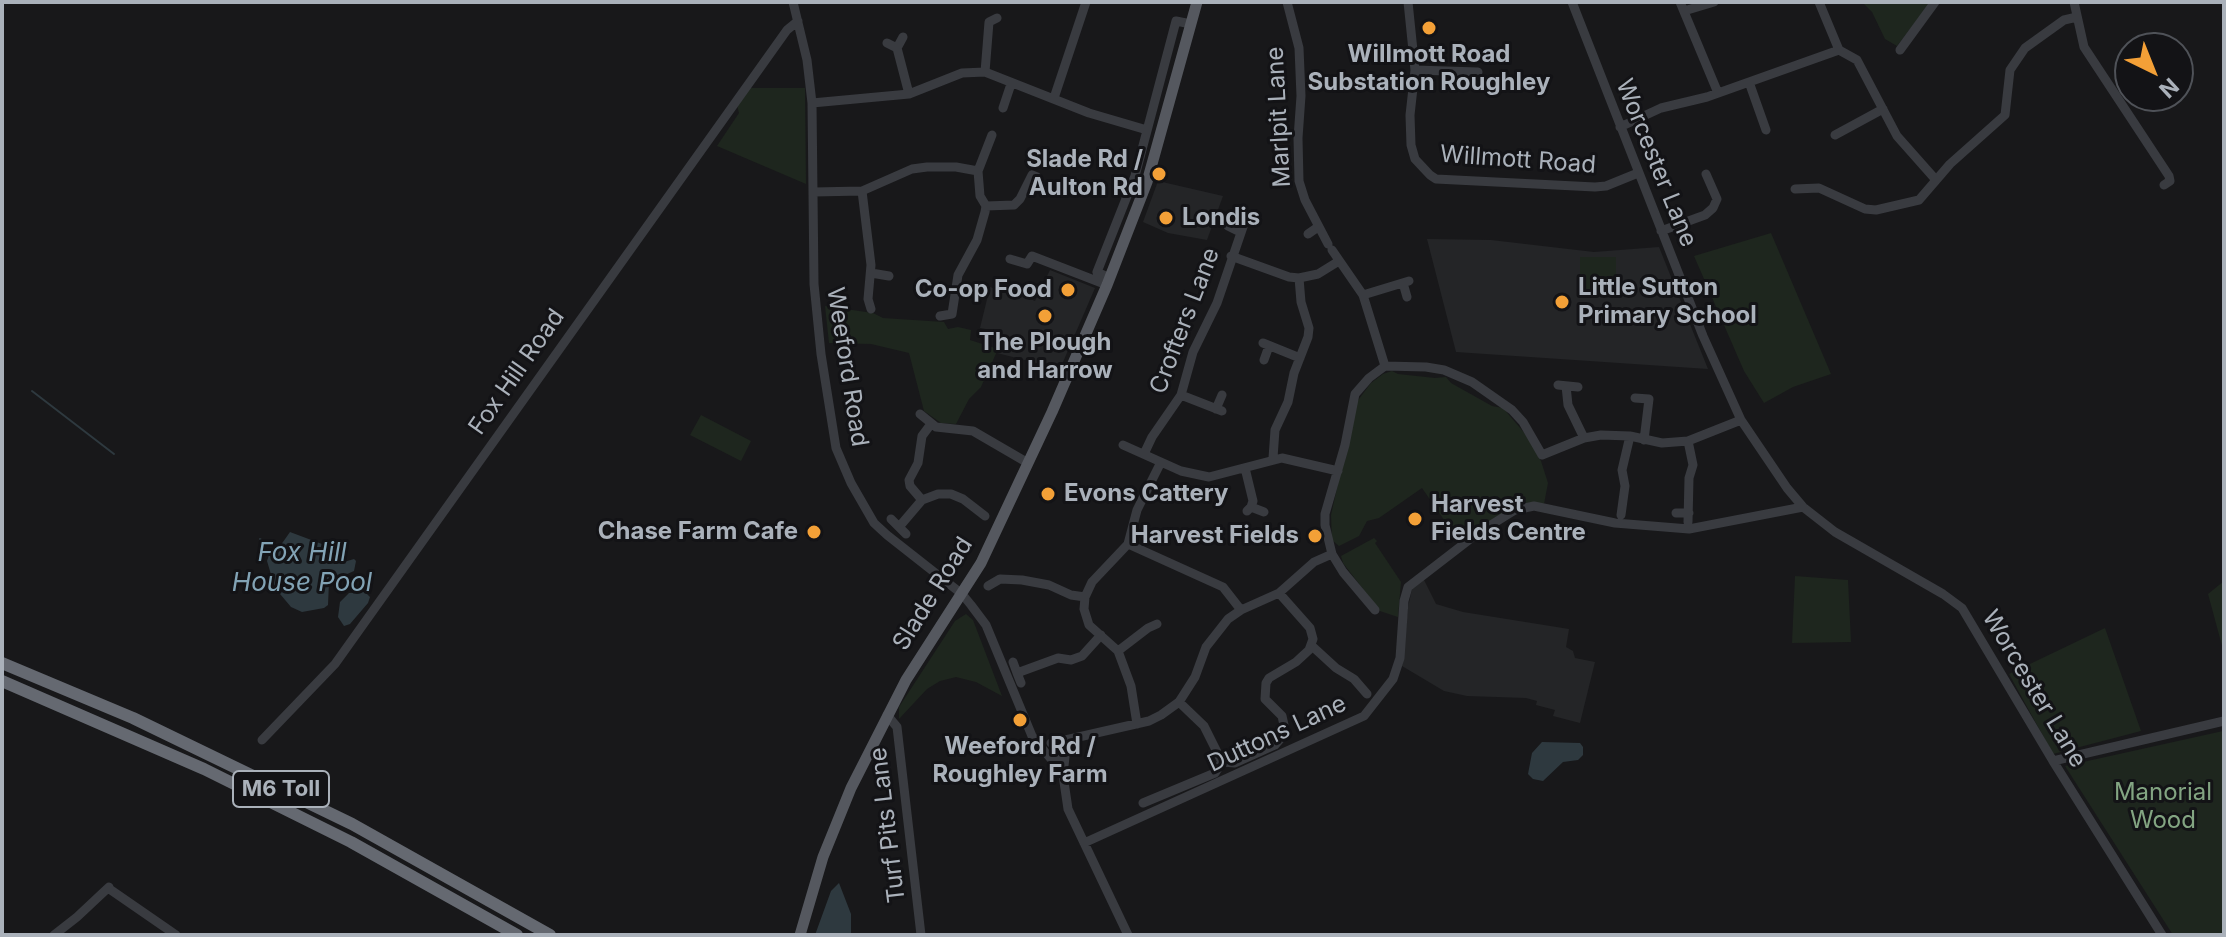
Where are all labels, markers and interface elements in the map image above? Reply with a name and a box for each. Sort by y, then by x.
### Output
marker: Willmott Road Substation Roughley [1420,19,1438,37]
north arrow [2114,32,2194,112]
place label: Willmott Road Substation Roughley [1308,41,1550,97]
street label: Marlpit Lane [1261,46,1297,188]
text: N [2154,73,2184,103]
street label: Worcester Lane [1609,75,1703,251]
street label: Willmott Road [1439,140,1597,180]
place label: Slade Rd / Aulton Rd [1026,146,1143,202]
marker: Slade Rd / Aulton Rd [1150,165,1168,183]
place label: Londis [1182,204,1260,232]
marker: Londis [1157,209,1175,227]
street label: Crofters Lane [1144,244,1226,398]
place label: Little Sutton Primary School [1578,274,1757,330]
place label: Co-op Food [915,276,1052,304]
marker: Co-op Food [1059,281,1077,299]
street label: Weeford Road [820,285,874,449]
marker: Little Sutton Primary School [1553,293,1571,311]
street label: Fox Hill Road [463,304,571,440]
marker: The Plough and Harrow [1036,307,1054,325]
place label: The Plough and Harrow [977,329,1113,385]
place label: Evons Cattery [1064,480,1228,508]
marker: Evons Cattery [1039,485,1057,503]
place label: Harvest Fields Centre [1431,491,1586,547]
marker: Harvest Fields Centre [1406,510,1424,528]
place label: Chase Farm Cafe [598,518,798,546]
place label: Harvest Fields [1131,522,1299,550]
marker: Chase Farm Cafe [805,523,823,541]
marker: Harvest Fields [1306,527,1324,545]
street label: Slade Road [887,532,979,656]
water label: Fox Hill House Pool [232,537,372,598]
street label: Worcester Lane [1976,605,2092,773]
street label: Duttons Lane [1203,689,1351,779]
marker: Weeford Rd / Roughley Farm [1011,711,1029,729]
place label: Weeford Rd / Roughley Farm [932,733,1108,789]
street label: Turf Pits Lane [864,746,912,904]
road number: M6 Toll [233,771,329,807]
park label: Manorial Wood [2114,779,2212,835]

